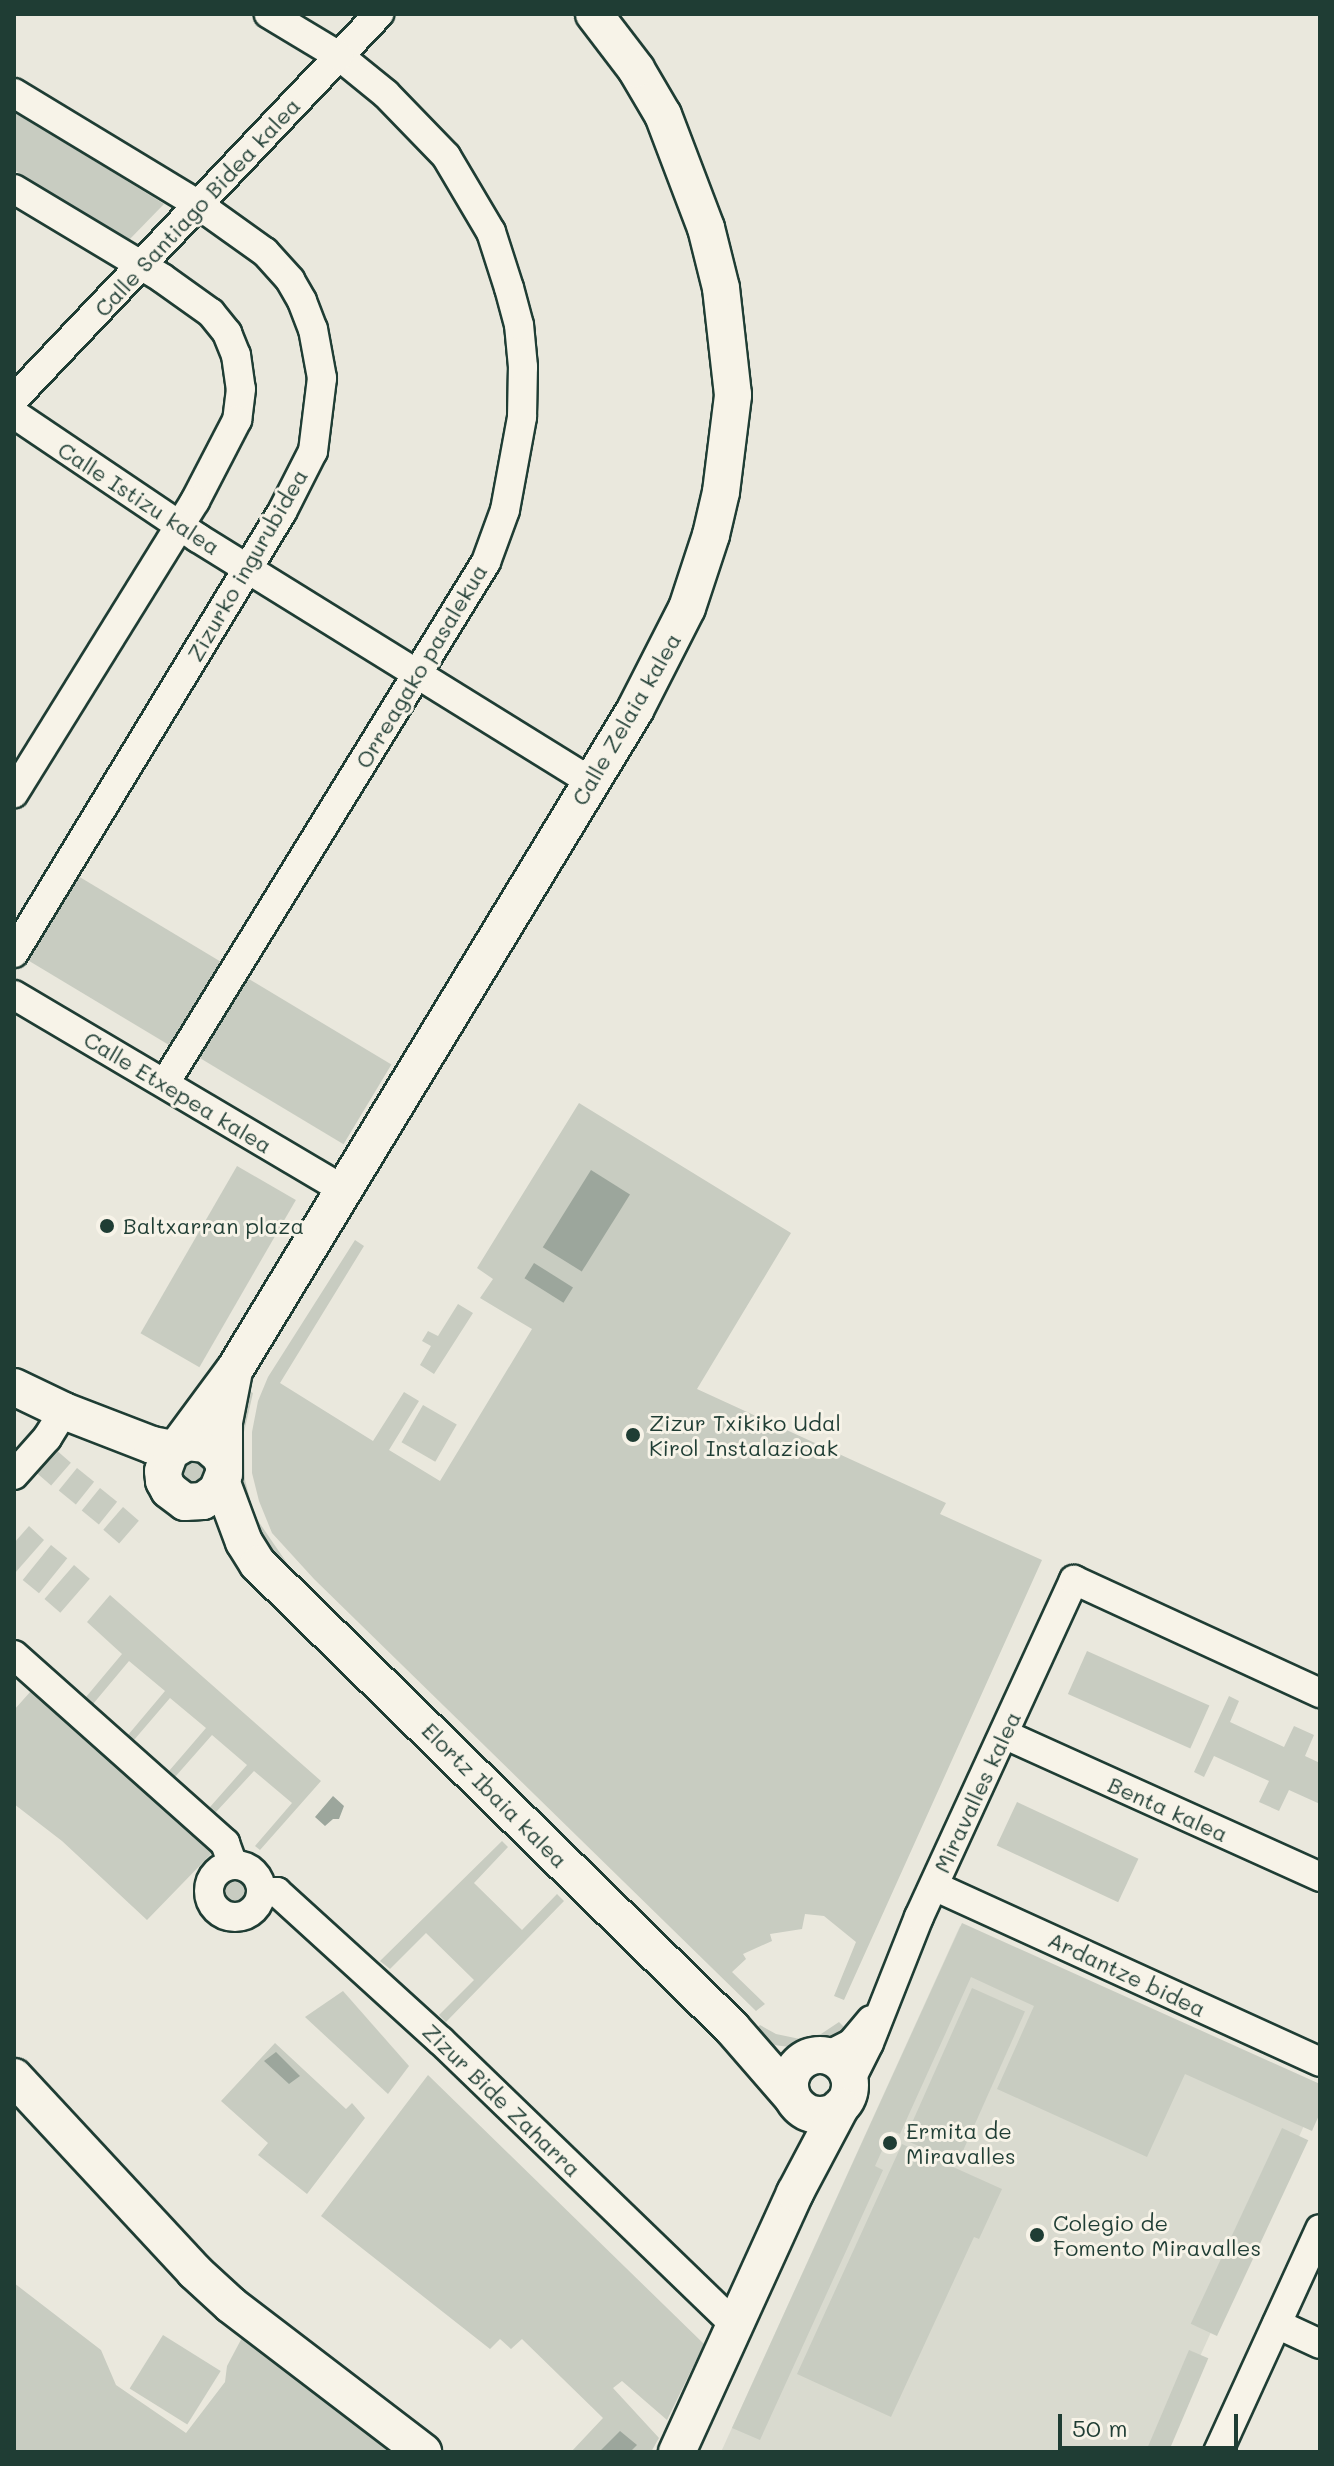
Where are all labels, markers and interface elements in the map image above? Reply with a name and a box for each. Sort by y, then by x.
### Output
street label: Calle Santiago Bidea kalea [89,92,305,322]
street label: Calle Istizu kalea [53,436,225,560]
street label: Zizurko ingurubidea [181,464,313,666]
street label: Orreagako pasalekua [350,559,492,773]
street label: Calle Zelaia kalea [566,628,686,810]
street label: Calle Etxepea kalea [79,1025,277,1159]
place label: Baltxarran plaza [123,1213,304,1239]
marker: Baltxarran plaza [98,1217,116,1235]
place label: Zizur Txikiko Udal Kirol Instalazioak [649,1409,841,1460]
marker: Zizur Txikiko Udal Kirol Instalazioak [624,1426,642,1444]
street label: Miravalles kalea [928,1707,1026,1877]
street label: Elortz Ibaia kalea [417,1717,573,1873]
street label: Benta kalea [1104,1771,1232,1847]
street label: Ardantze bidea [1044,1926,1210,2022]
street label: Zizur Bide Zaharra [418,2018,586,2182]
place label: Ermita de Miravalles [906,2117,1016,2168]
marker: Ermita de Miravalles [881,2134,899,2152]
place label: Colegio de Fomento Miravalles [1053,2209,1261,2260]
marker: Colegio de Fomento Miravalles [1028,2226,1046,2244]
scale bar [1062,2398,1242,2448]
text: 50 m [1072,2412,1128,2443]

